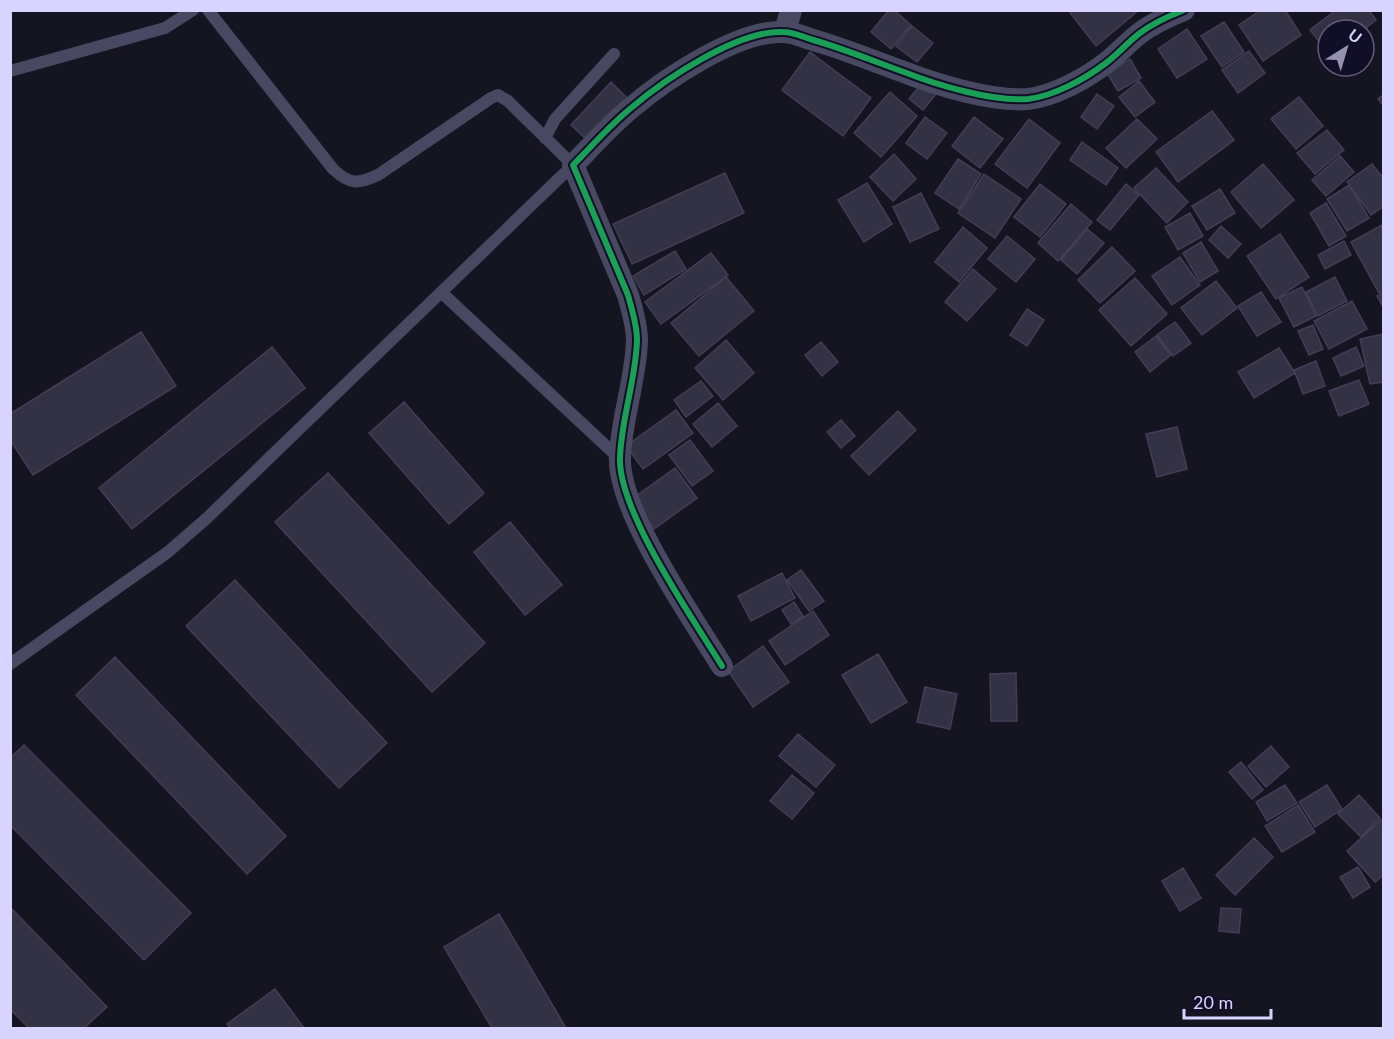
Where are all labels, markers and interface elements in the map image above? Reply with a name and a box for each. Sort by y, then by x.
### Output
north arrow [1316,18,1376,78]
text: U [1345,24,1366,47]
scale bar [1184,982,1271,1020]
text: 20 m [1193,991,1233,1013]

